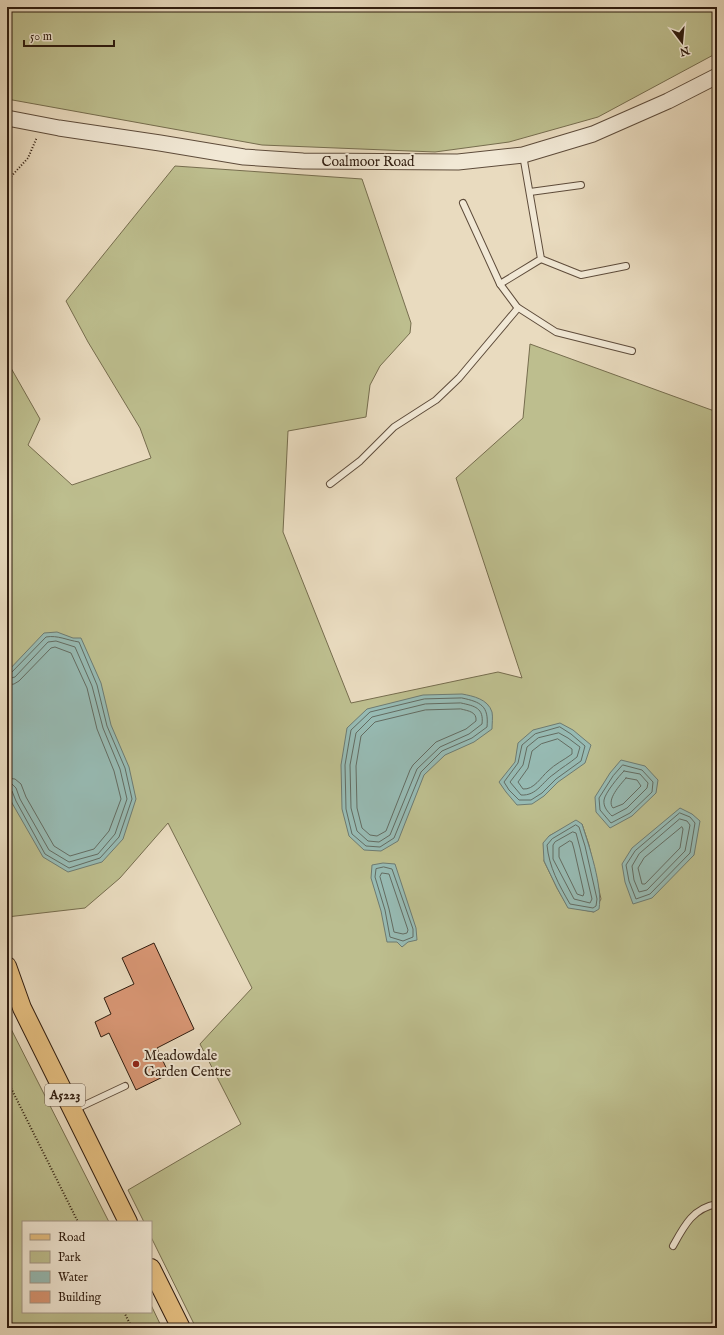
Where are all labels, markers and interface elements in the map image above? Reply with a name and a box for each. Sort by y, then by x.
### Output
scale bar [24,22,114,48]
north arrow [662,22,702,62]
text: 50 m [30,29,52,44]
text: N [678,42,692,59]
street label: Coalmoor Road [321,153,415,171]
place label: Meadowdale Garden Centre [144,1047,232,1081]
marker: Meadowdale Garden Centre [131,1059,141,1069]
road number: A5223 [45,1084,85,1106]
legend [22,1221,152,1313]
text: Road [58,1230,86,1245]
text: Park [58,1250,81,1265]
text: Water [58,1270,89,1285]
text: Building [58,1290,102,1305]

